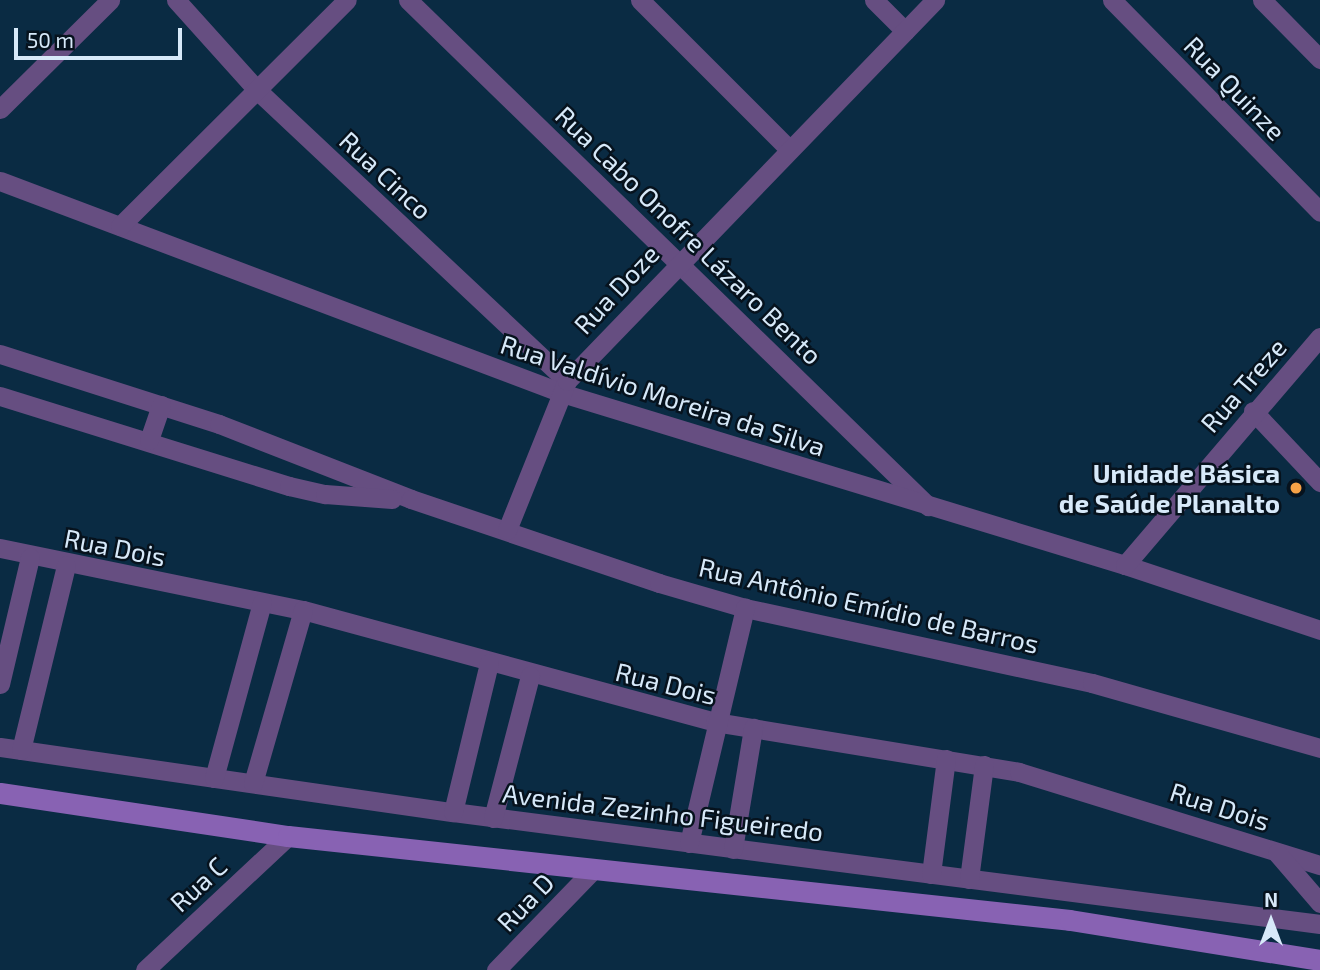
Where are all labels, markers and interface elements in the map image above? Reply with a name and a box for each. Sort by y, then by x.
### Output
scale bar [18,14,186,58]
text: 50 m [27,27,74,52]
street label: Rua Quinze [1178,30,1292,146]
street label: Rua Cabo Onofre Lázaro Bento [549,99,829,371]
street label: Rua Cinco [333,125,439,225]
street label: Rua Doze [567,238,665,340]
street label: Rua Valdívio Moreira da Silva [497,328,829,462]
street label: Rua Treze [1194,331,1292,439]
place label: Unidade Básica de Saúde Planalto [1059,457,1280,518]
marker: Unidade Básica de Saúde Planalto [1286,478,1306,498]
street label: Rua Dois [62,522,168,572]
street label: Rua Antônio Emídio de Barros [696,551,1042,659]
street label: Rua Dois [612,655,720,711]
street label: Rua Dois [1166,775,1274,837]
street label: Avenida Zezinho Figueiredo [501,777,825,847]
street label: Rua C [163,850,233,918]
street label: Rua D [490,867,560,937]
north arrow [1236,886,1306,956]
text: N [1264,888,1278,911]

